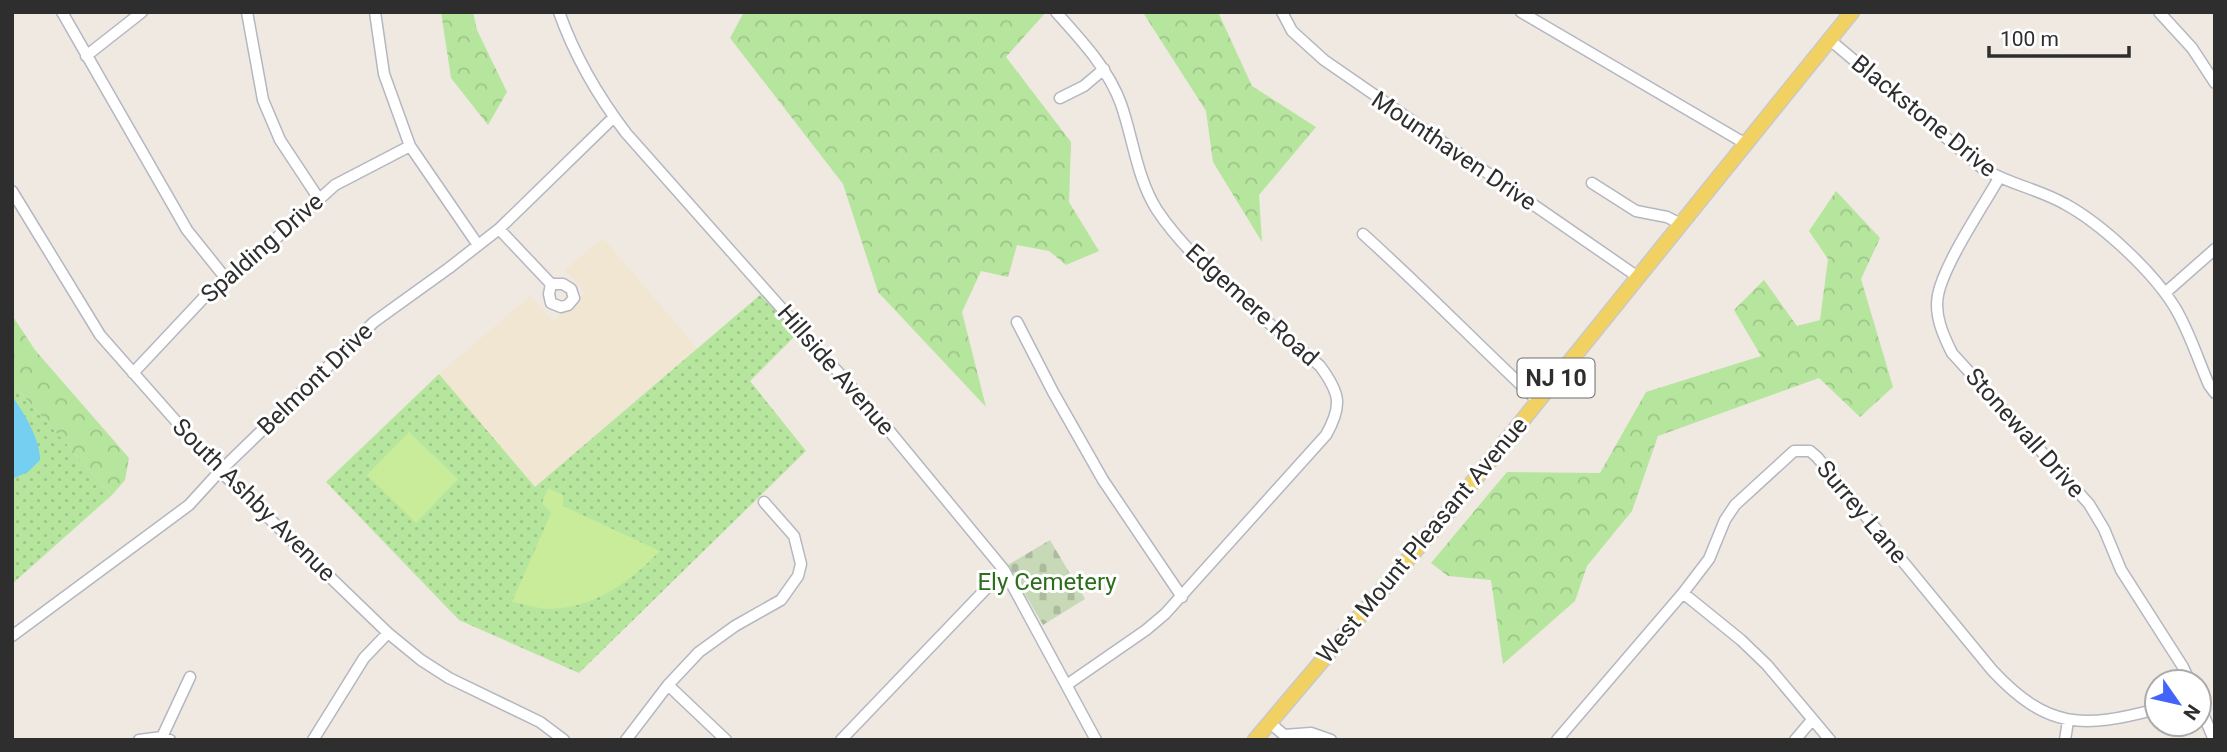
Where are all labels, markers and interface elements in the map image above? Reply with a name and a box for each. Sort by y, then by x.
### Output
scale bar [1989,14,2129,58]
text: 100 m [2000,27,2059,51]
street label: Blackstone Drive [1846,49,2002,183]
street label: Mounthaven Drive [1366,86,1542,216]
street label: Spalding Drive [195,187,329,309]
street label: Edgemere Road [1180,238,1324,372]
street label: Hillside Avenue [772,299,900,441]
street label: Belmont Drive [252,317,378,441]
road number: NJ 10 [1518,358,1594,398]
street label: Stonewall Drive [1960,363,2090,503]
street label: West Mount Pleasant Avenue [1311,411,1533,669]
street label: South Ashby Avenue [167,413,341,587]
street label: Surrey Lane [1811,455,1913,569]
park label: Ely Cemetery [977,568,1117,596]
north arrow [2143,668,2213,738]
text: N [2178,700,2205,724]

